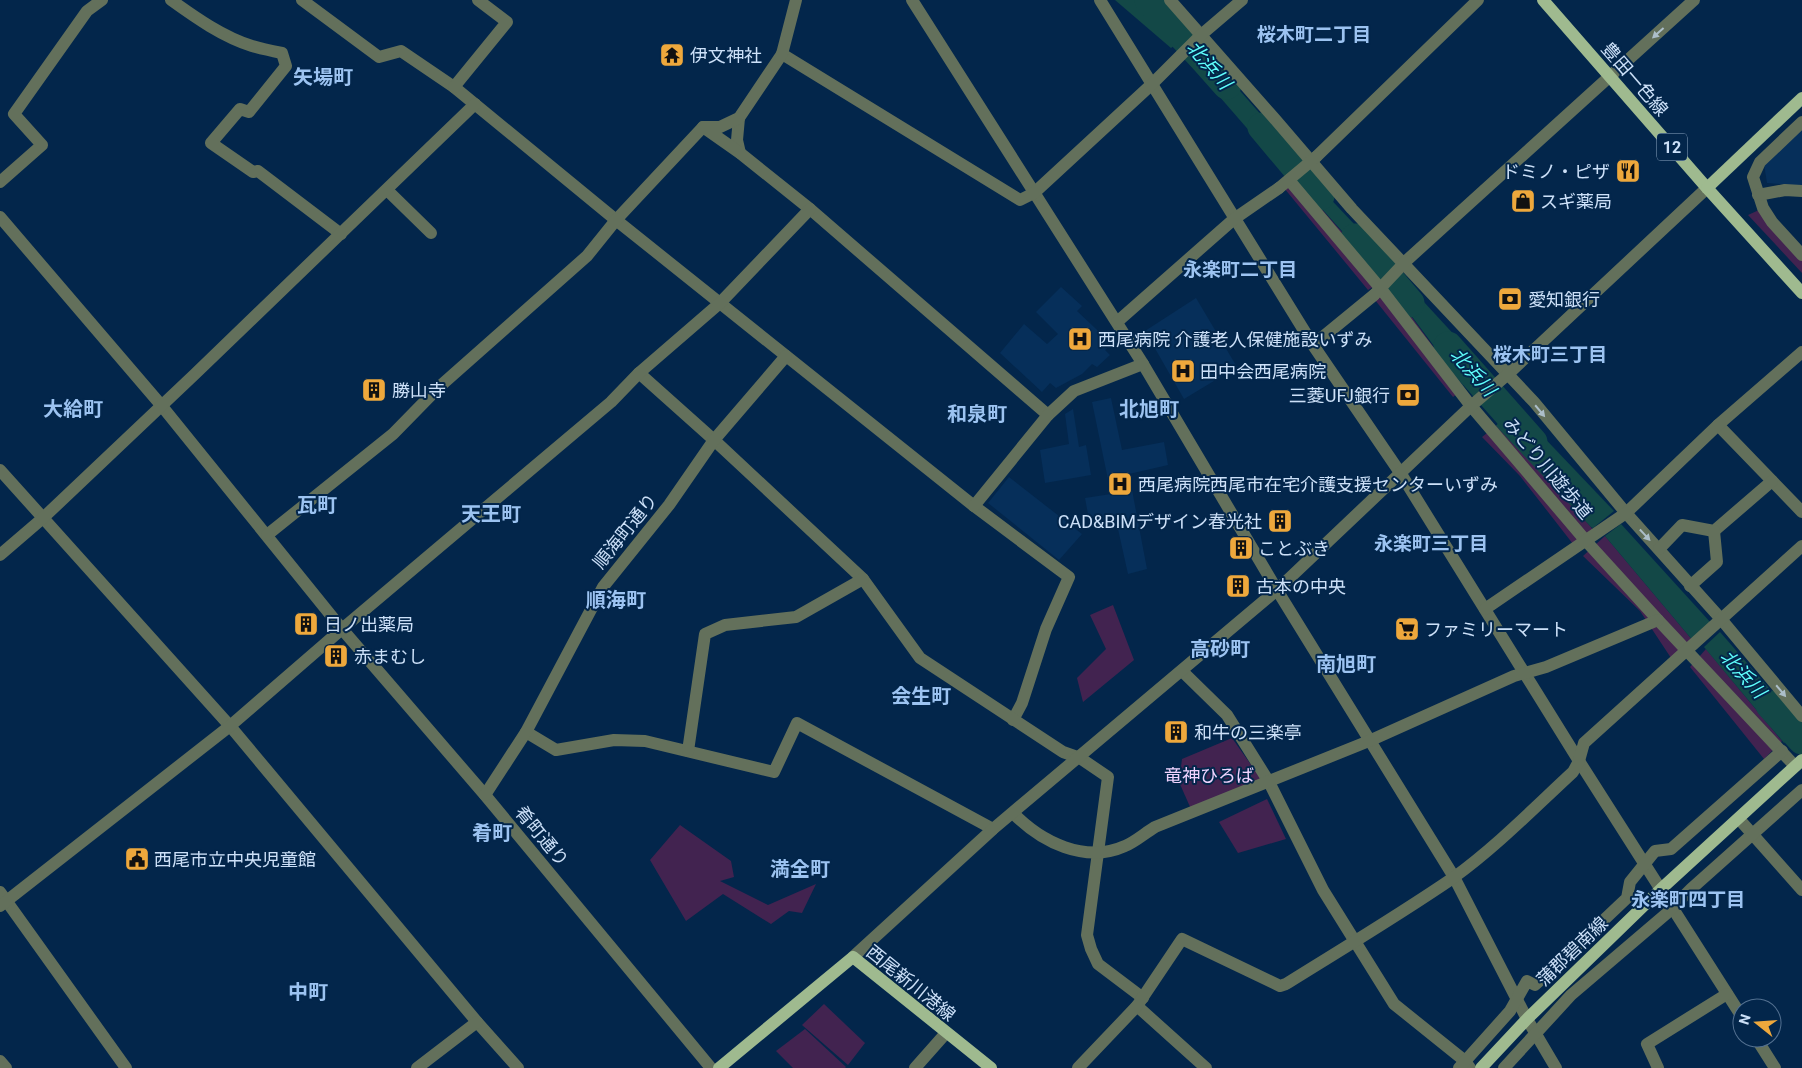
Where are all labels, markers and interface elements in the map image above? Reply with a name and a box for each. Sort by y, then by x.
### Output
district label: 桜木町二丁目 [1257,23,1371,46]
one-way arrow [1652,27,1664,39]
water label: 北浜川 [1182,36,1238,96]
street label: 豊田一色線 [1598,38,1672,120]
temple icon: 伊文神社 [659,42,685,68]
place label: 伊文神社 [690,45,762,66]
district label: 矢場町 [293,65,353,89]
road number: 12 [1657,134,1687,160]
restaurant icon: ドミノ・ピザ [1615,158,1641,184]
place label: ドミノ・ピザ [1502,161,1610,182]
shop icon: スギ薬局 [1510,188,1536,214]
place label: スギ薬局 [1540,191,1612,212]
district label: 永楽町二丁目 [1183,258,1297,281]
bank icon: 愛知銀行 [1497,286,1523,312]
place label: 愛知銀行 [1528,289,1600,310]
hospital icon: 西尾病院 介護老人保健施設いずみ [1067,326,1093,352]
place label: 西尾病院 介護老人保健施設いずみ [1098,329,1372,350]
water label: 北浜川 [1445,343,1502,402]
district label: 桜木町三丁目 [1493,343,1607,366]
hospital icon: 田中会西尾病院 [1170,358,1196,384]
place label: 田中会西尾病院 [1200,361,1326,382]
building icon: 勝山寺 [361,377,387,403]
place label: 勝山寺 [392,380,446,401]
bank icon: 三菱UFJ銀行 [1395,382,1421,408]
place label: 三菱UFJ銀行 [1289,385,1390,406]
district label: 大給町 [43,397,103,421]
district label: 北旭町 [1119,397,1179,421]
district label: 和泉町 [947,402,1007,426]
one-way arrow [1535,404,1546,417]
street label: みどり川遊歩道 [1499,413,1597,523]
hospital icon: 西尾病院西尾市在宅介護支援センターいずみ [1107,471,1133,497]
place label: 西尾病院西尾市在宅介護支援センターいずみ [1138,474,1498,495]
street label: 順海町通り [589,489,661,573]
district label: 瓦町 [297,493,337,517]
district label: 天王町 [461,502,521,526]
building icon: CAD&BIMデザイン春光社 [1267,508,1293,534]
place label: CAD&BIMデザイン春光社 [1058,511,1262,532]
one-way arrow [1639,528,1651,540]
district label: 永楽町三丁目 [1374,532,1488,555]
building icon: ことぶき [1228,535,1254,561]
place label: ことぶき [1258,538,1330,559]
building icon: 古本の中央 [1225,573,1251,599]
place label: 古本の中央 [1256,576,1346,597]
district label: 順海町 [586,588,646,612]
building icon: 日ノ出薬局 [293,611,319,637]
place label: 日ノ出薬局 [324,614,414,635]
supermarket icon: ファミリーマート [1394,616,1420,642]
place label: ファミリーマート [1424,619,1568,640]
district label: 高砂町 [1190,637,1250,661]
building icon: 赤まむし [323,643,349,669]
water label: 北浜川 [1715,645,1772,704]
place label: 赤まむし [354,646,426,667]
district label: 南旭町 [1316,652,1376,676]
district label: 会生町 [891,684,951,708]
one-way arrow [1775,684,1786,697]
building icon: 和牛の三楽亭 [1163,719,1189,745]
place label: 和牛の三楽亭 [1194,722,1302,743]
park label: 竜神ひろば [1164,765,1254,786]
street label: 肴町通り [511,802,573,870]
district label: 肴町 [472,821,512,845]
public building icon: 西尾市立中央児童館 [124,846,150,872]
place label: 西尾市立中央児童館 [154,849,316,870]
district label: 満全町 [770,857,830,881]
district label: 永楽町四丁目 [1631,888,1745,911]
street label: 蒲郡碧南線 [1532,912,1612,990]
street label: 西尾新川港線 [862,941,960,1025]
district label: 中町 [288,980,328,1004]
north arrow [1732,998,1782,1048]
text: N [1735,1012,1754,1026]

